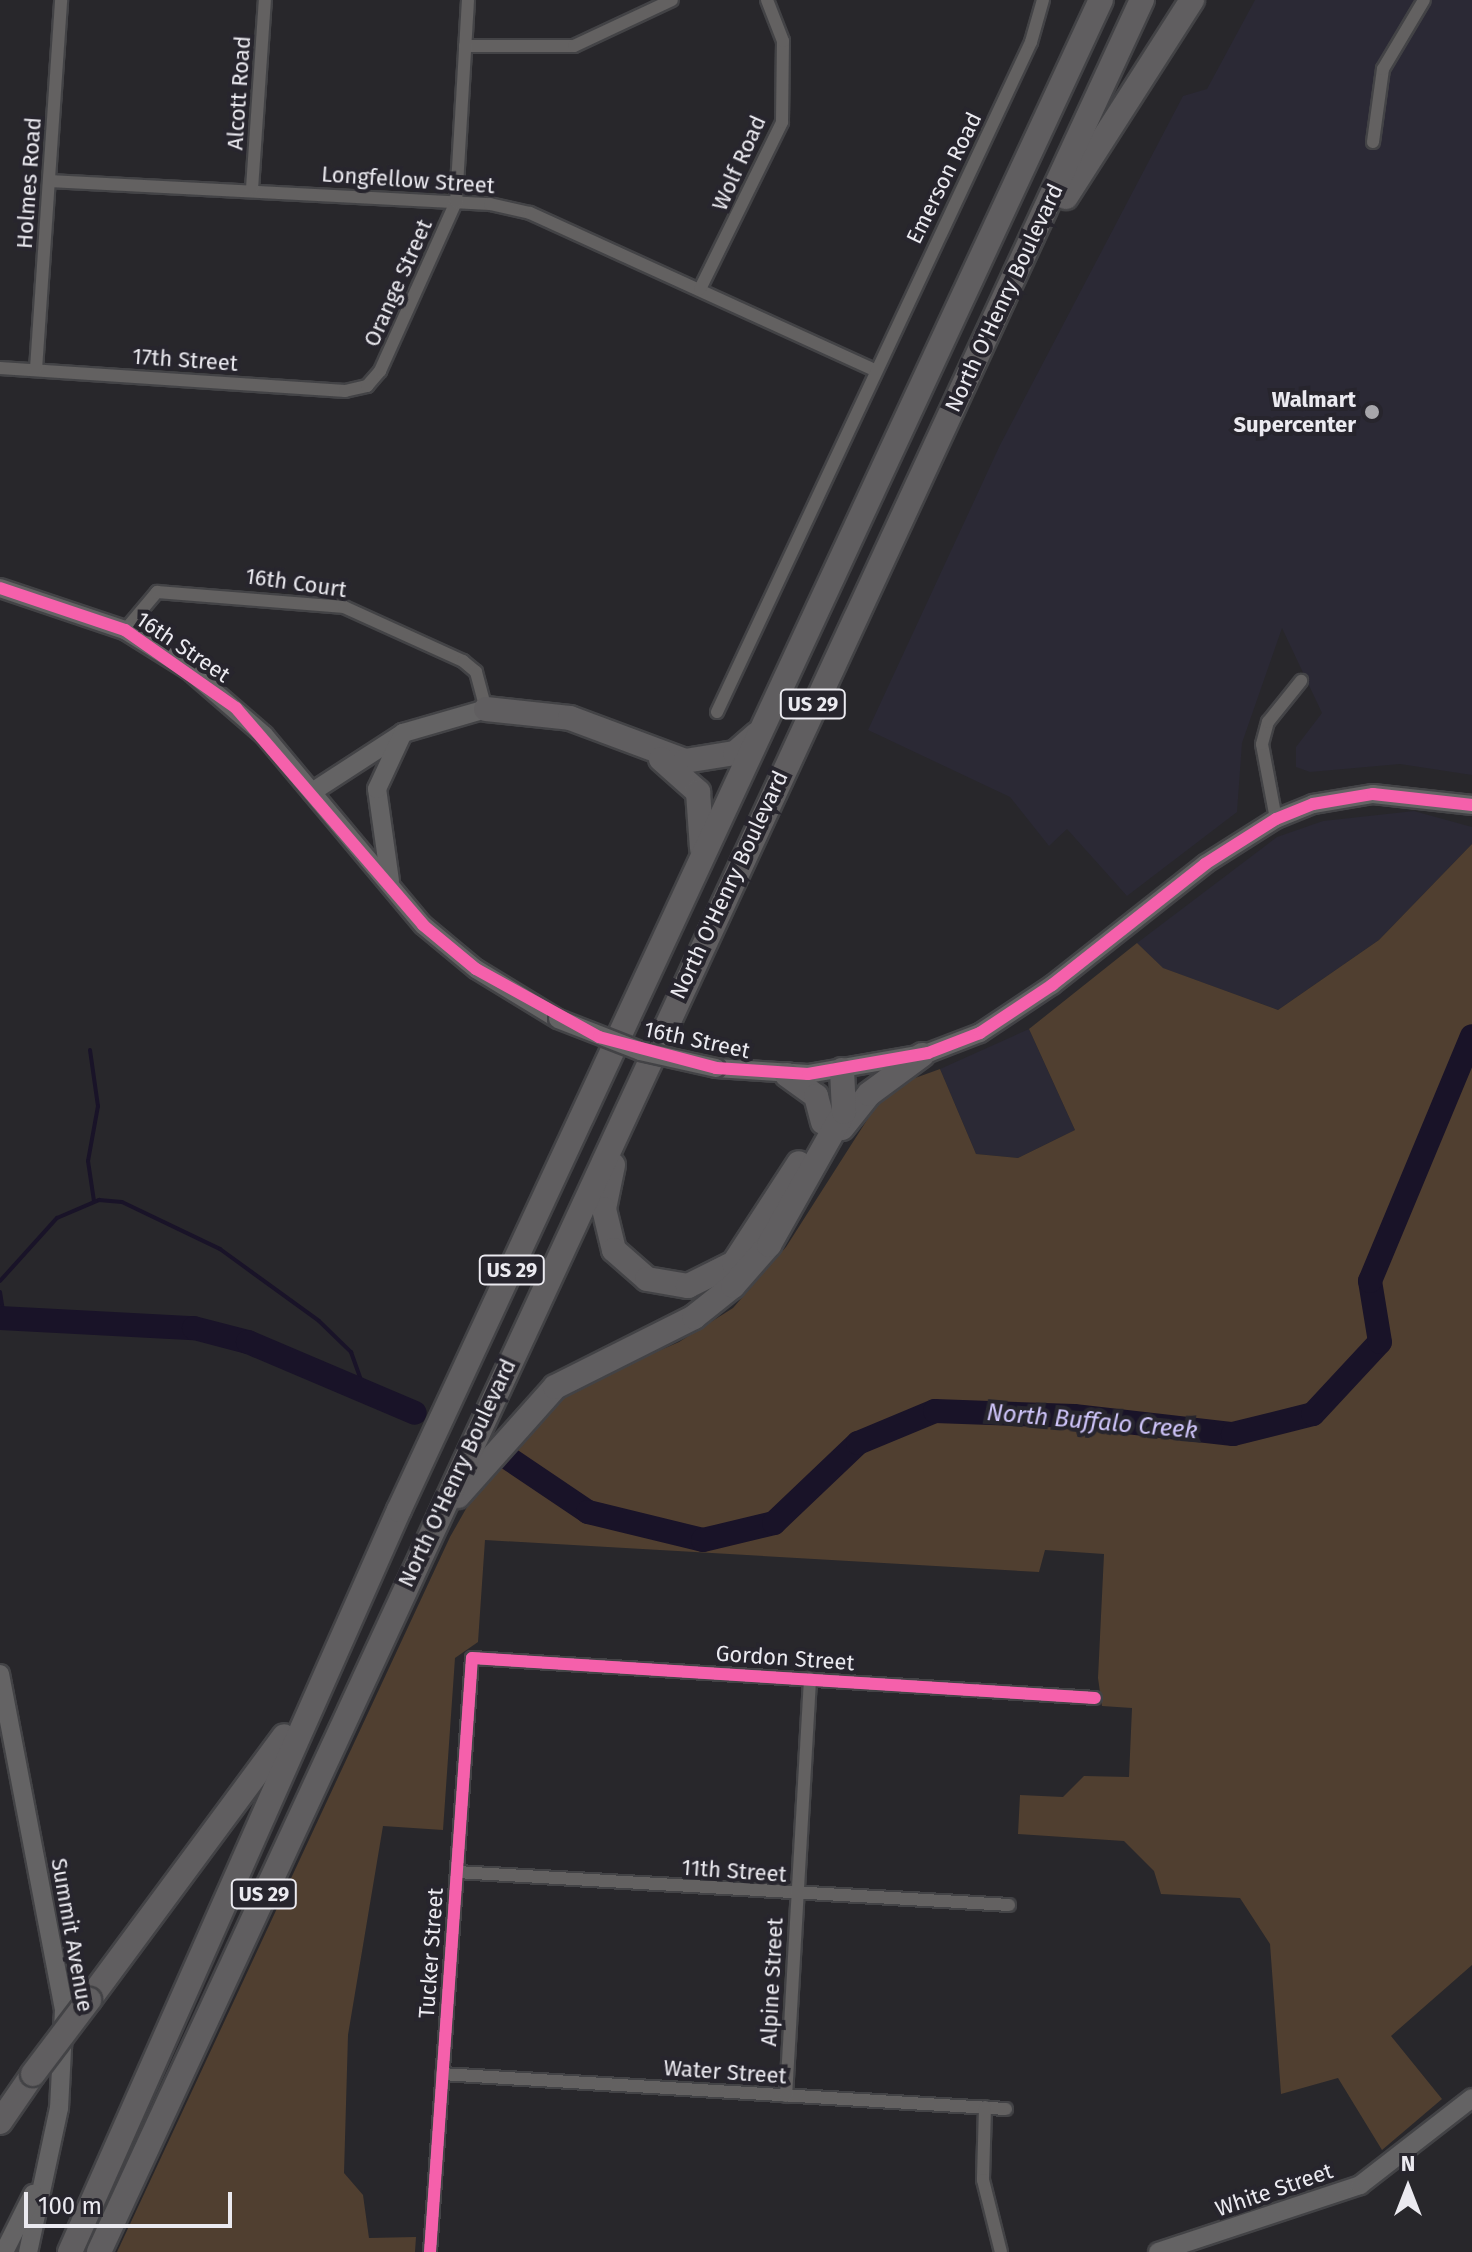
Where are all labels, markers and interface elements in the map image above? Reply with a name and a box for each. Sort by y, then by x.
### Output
street label: Alcott Road [222,35,256,151]
street label: Emerson Road [901,108,987,248]
street label: Wolf Road [706,111,772,215]
street label: Holmes Road [11,116,47,250]
street label: Longfellow Street [320,161,496,199]
street label: North O'Henry Boulevard [939,180,1069,416]
street label: Orange Street [358,215,438,351]
street label: 17th Street [131,343,239,377]
place label: Walmart Supercenter [1233,386,1356,438]
marker: Walmart Supercenter [1363,403,1381,421]
street label: 16th Court [244,563,348,603]
street label: 16th Street [131,606,235,688]
road number: US 29 [779,688,847,720]
street label: North O'Henry Boulevard [664,767,794,1003]
street label: 16th Street [642,1016,752,1064]
road number: US 29 [478,1254,546,1286]
street label: North O'Henry Boulevard [392,1355,522,1591]
water label: North Buffalo Creek [985,1398,1199,1446]
street label: Gordon Street [715,1640,855,1676]
street label: 11th Street [681,1854,787,1888]
street label: Summit Avenue [45,1856,99,2014]
road number: US 29 [230,1878,298,1910]
street label: Tucker Street [413,1887,449,2019]
street label: Alpine Street [755,1917,789,2047]
street label: Water Street [663,2055,787,2089]
north arrow [1368,2148,1448,2228]
text: N [1401,2150,1415,2177]
street label: White Street [1212,2158,1336,2222]
scale bar [28,2176,236,2226]
text: 100 m [38,2192,102,2220]

